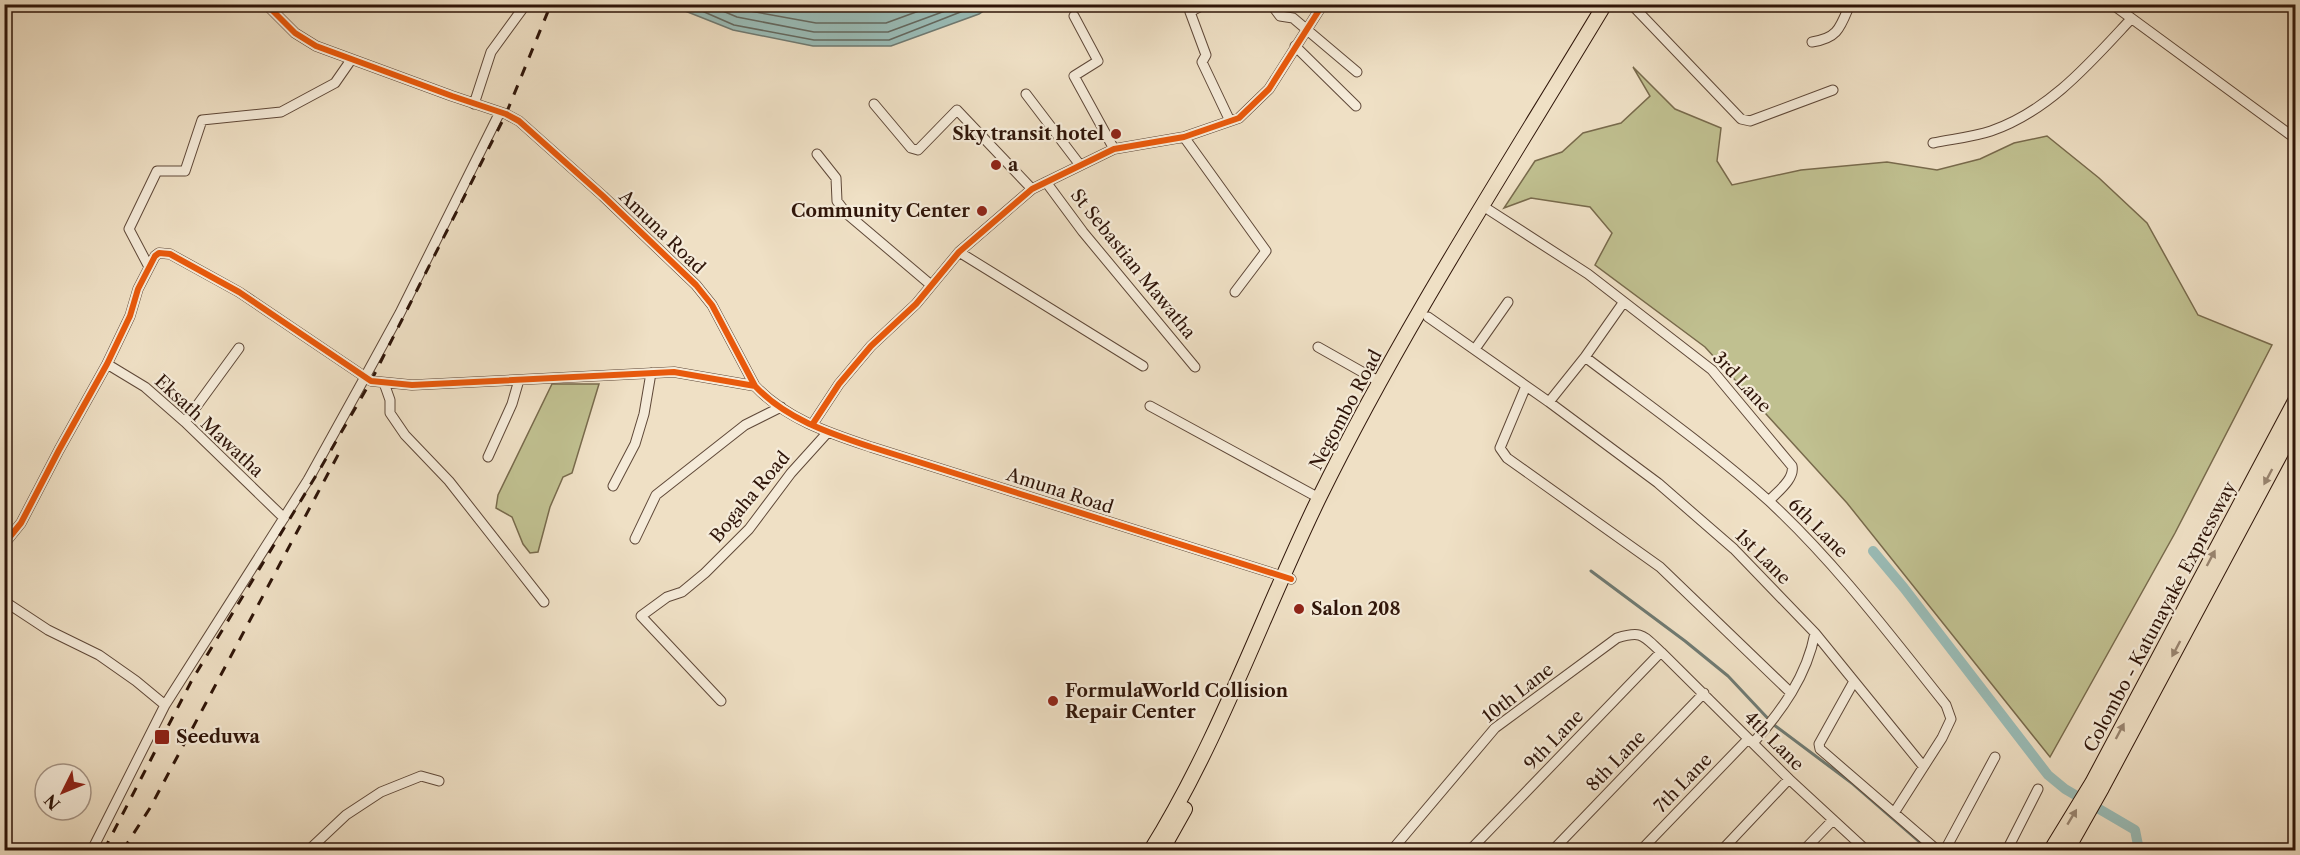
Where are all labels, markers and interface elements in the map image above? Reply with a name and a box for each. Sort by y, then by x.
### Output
place label: Sky transit hotel [952,123,1104,145]
marker: Sky transit hotel [1109,127,1123,141]
place label: a [1008,154,1019,176]
marker: a [989,158,1003,172]
street label: Amuna Road [614,185,710,279]
street label: St Sebastian Mawatha [1066,185,1201,344]
place label: Community Center [791,200,970,222]
marker: Community Center [975,204,989,218]
street label: Negombo Road [1305,346,1387,474]
street label: 3rd Lane [1708,347,1776,417]
street label: Eksath Mawatha [150,370,268,482]
street label: Bogaha Road [705,447,795,547]
street label: Amuna Road [1003,463,1116,519]
one-way arrow [2263,469,2273,486]
street label: Colombo - Katunayake Expressway [2079,477,2241,756]
street label: 6th Lane [1783,493,1853,563]
street label: 1st Lane [1731,525,1795,589]
one-way arrow [2206,550,2216,567]
place label: Salon 208 [1311,598,1401,620]
marker: Salon 208 [1292,602,1306,616]
one-way arrow [2171,641,2181,658]
street label: 10th Lane [1478,658,1558,728]
place label: FormulaWorld Collision Repair Center [1065,680,1289,723]
marker: FormulaWorld Collision Repair Center [1046,694,1060,708]
street label: 9th Lane [1520,705,1588,775]
street label: 4th Lane [1740,707,1808,775]
one-way arrow [2114,722,2124,740]
place label: Seeduwa [176,726,261,748]
street label: 8th Lane [1582,726,1650,796]
marker: Seeduwa [153,728,171,746]
street label: 7th Lane [1649,749,1717,817]
north arrow [33,762,93,822]
text: N [40,790,64,814]
one-way arrow [2066,809,2077,825]

